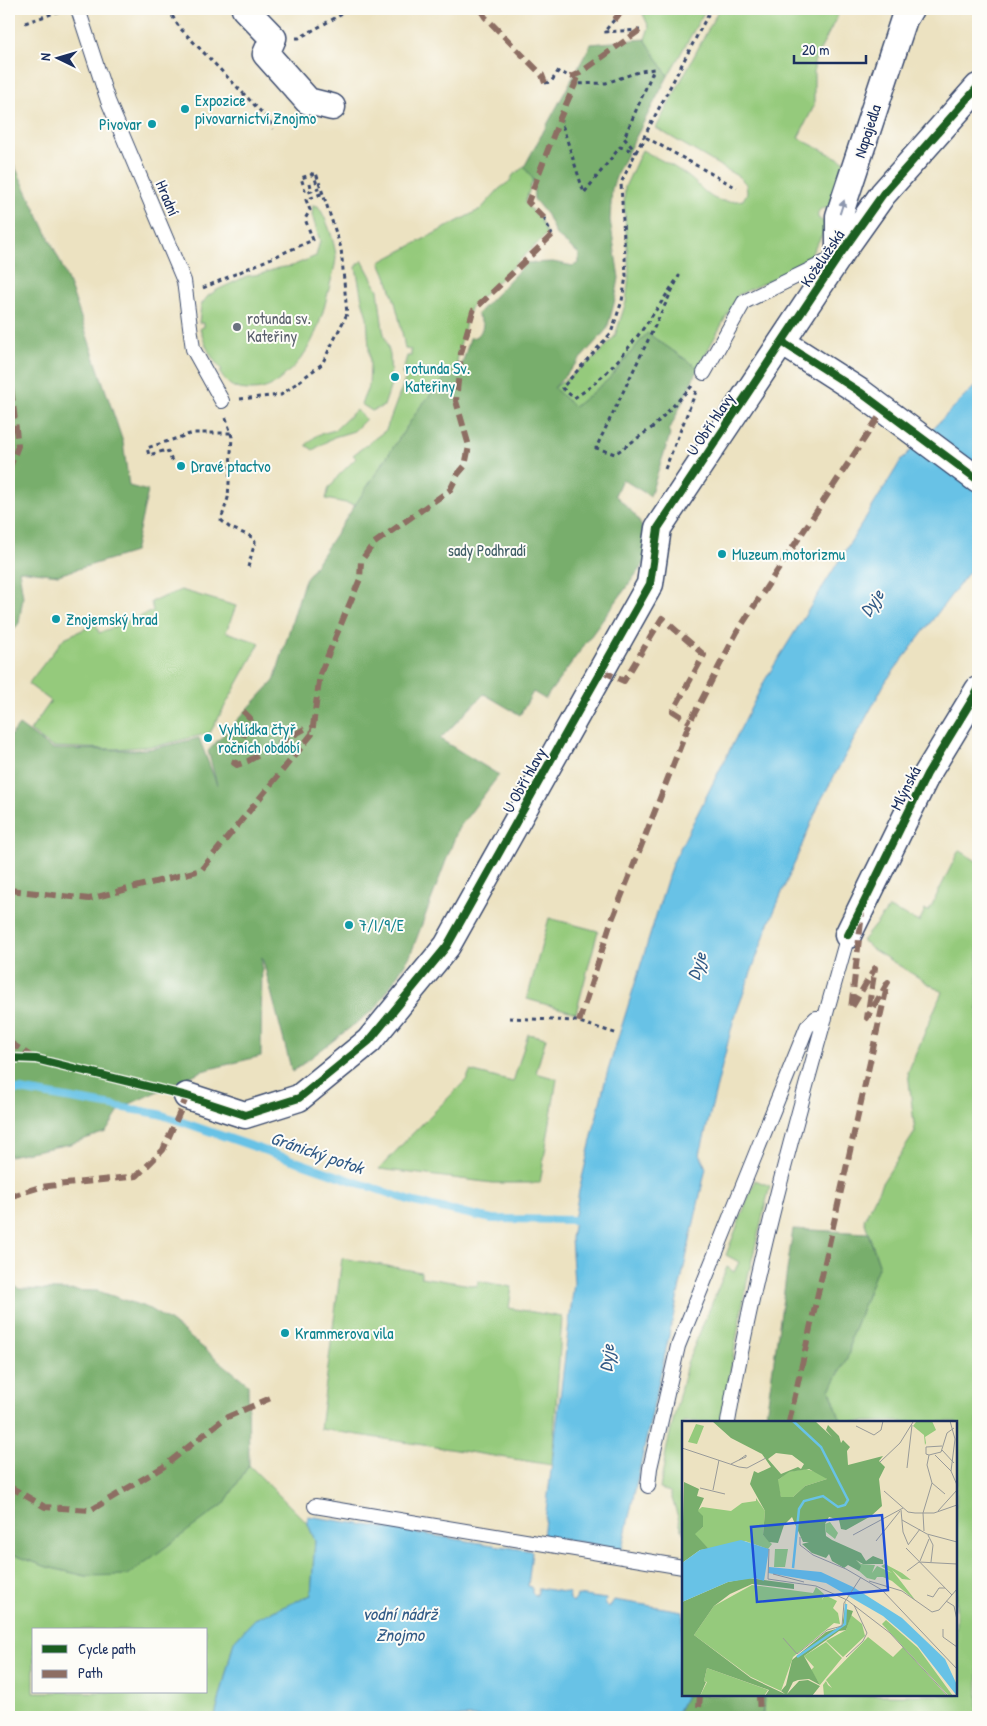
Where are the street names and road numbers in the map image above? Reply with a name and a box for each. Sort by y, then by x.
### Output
street label: Napajedla [848,102,886,160]
street label: Hradní [151,177,185,219]
street label: Koželužská [795,225,849,291]
street label: U Obří hlavy [681,388,739,460]
street label: U Obří hlavy [497,743,551,817]
street label: Mlýnská [885,762,925,814]

